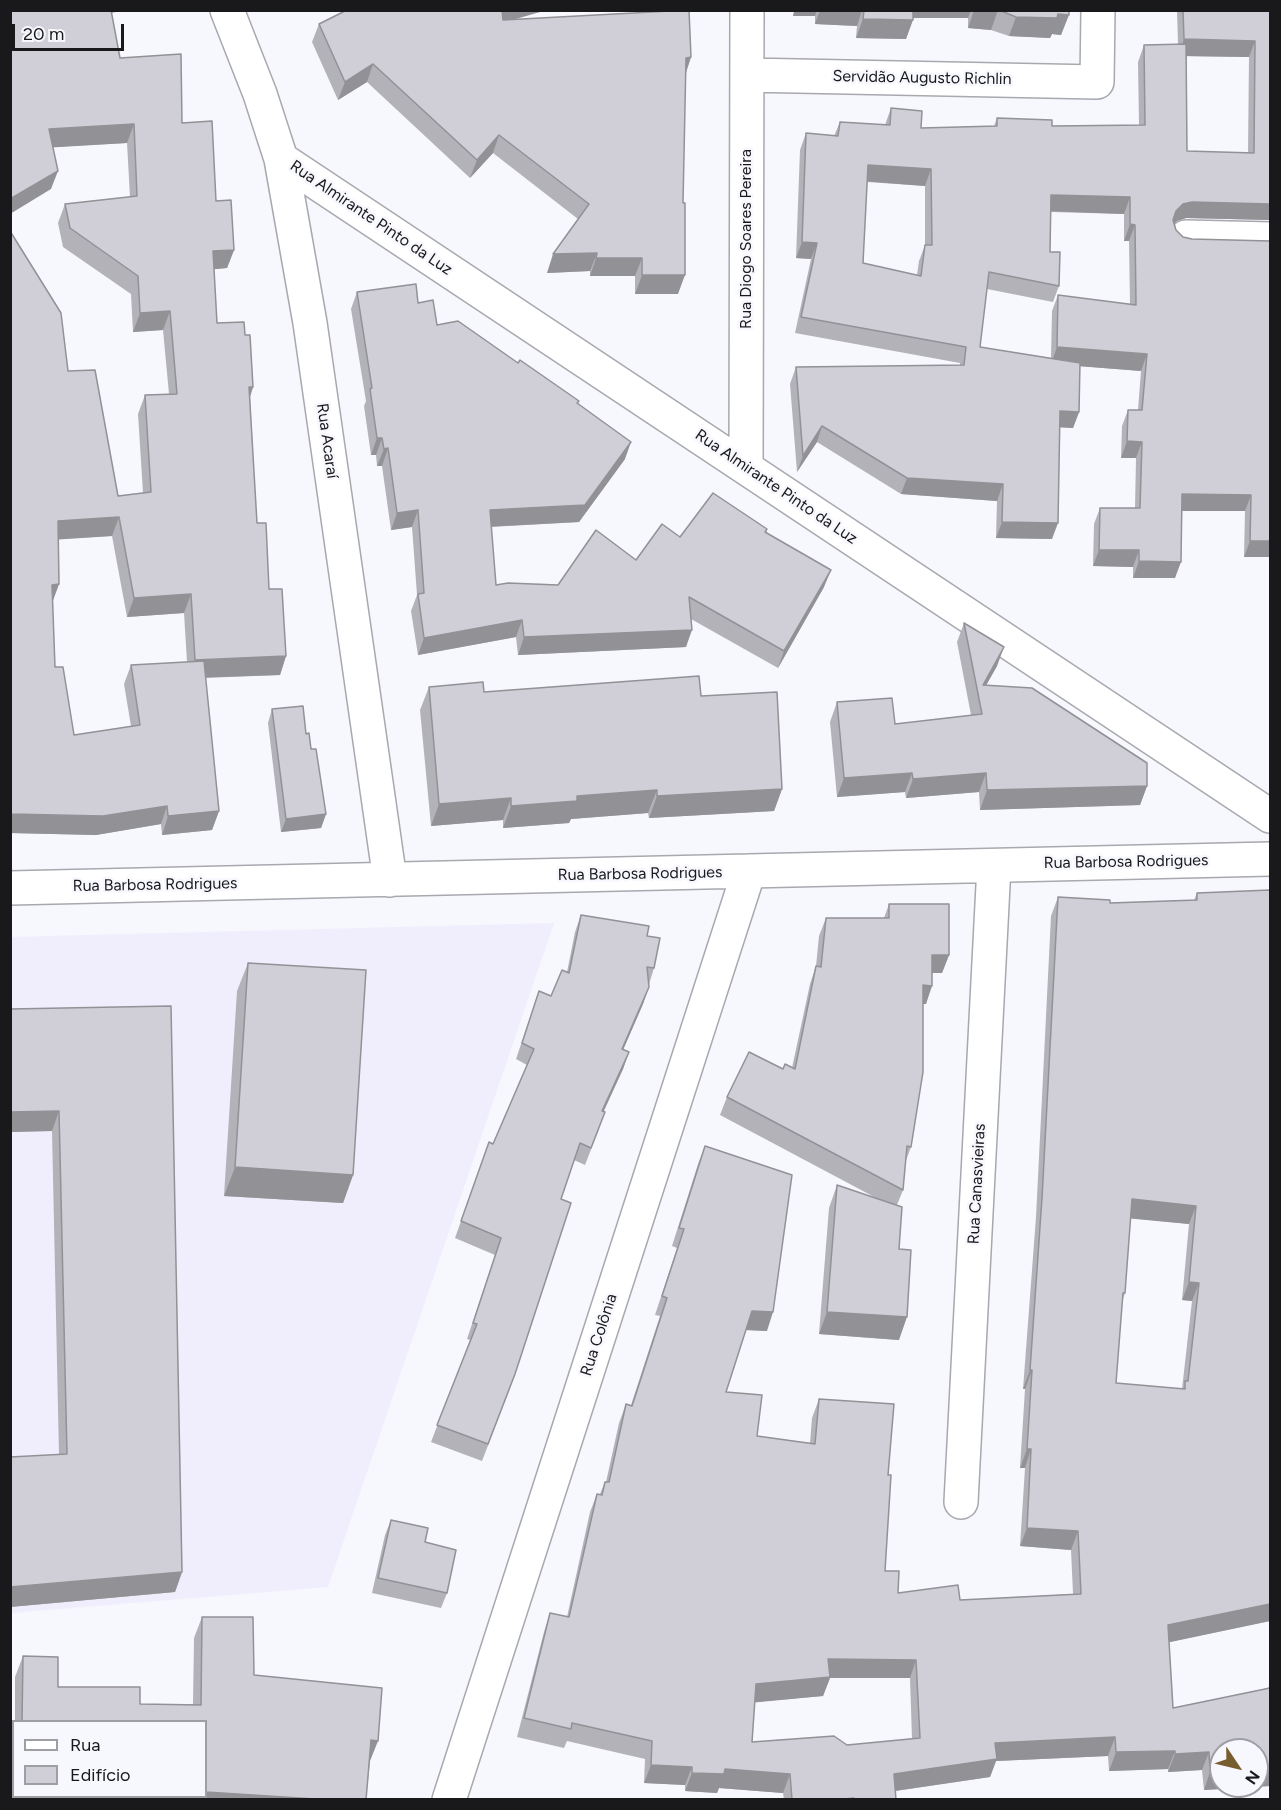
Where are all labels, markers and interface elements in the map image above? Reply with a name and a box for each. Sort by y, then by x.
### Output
scale bar [15,12,128,50]
text: 20 m [23,23,64,45]
street label: Servidão Augusto Richlin [832,67,1012,89]
street label: Rua Diogo Soares Pereira [736,149,756,329]
street label: Rua Almirante Pinto da Luz [286,156,456,280]
street label: Rua Acaraí [312,402,342,480]
street label: Rua Almirante Pinto da Luz [691,425,861,549]
street label: Rua Barbosa Rodrigues [1043,851,1209,873]
street label: Rua Barbosa Rodrigues [557,863,723,885]
street label: Rua Barbosa Rodrigues [72,874,238,896]
street label: Rua Canasvieiras [964,1123,990,1245]
street label: Rua Colônia [577,1291,621,1379]
legend [12,1720,207,1798]
text: Rua [70,1734,101,1756]
north arrow [1209,1738,1269,1798]
text: Edifício [70,1764,131,1786]
text: N [1241,1767,1264,1788]

